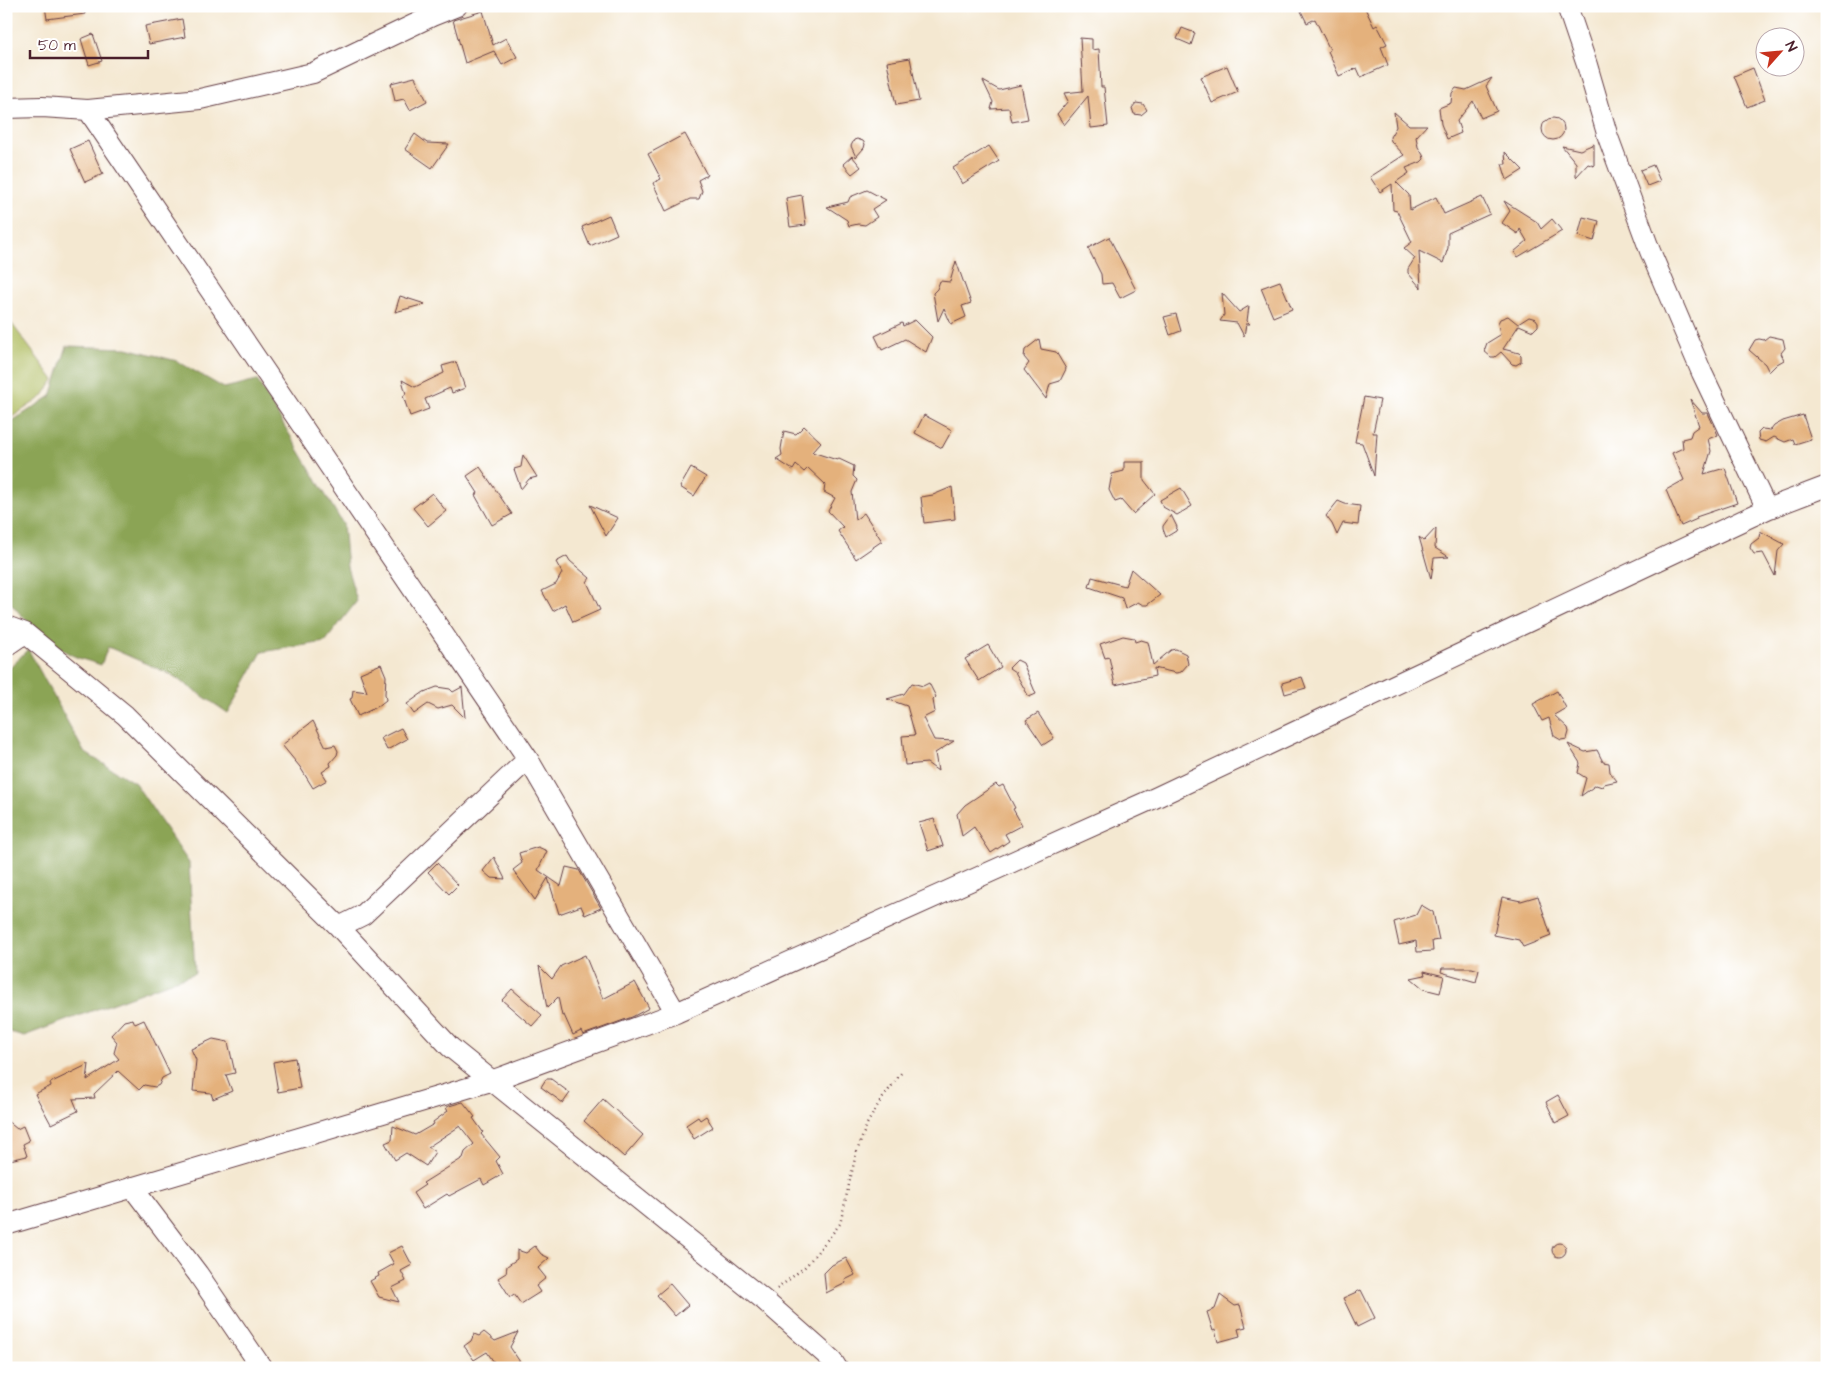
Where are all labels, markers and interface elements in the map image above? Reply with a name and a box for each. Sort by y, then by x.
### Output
scale bar [30,28,148,60]
north arrow [1756,28,1806,78]
text: 50 m [38,35,76,56]
text: N [1780,38,1802,55]

